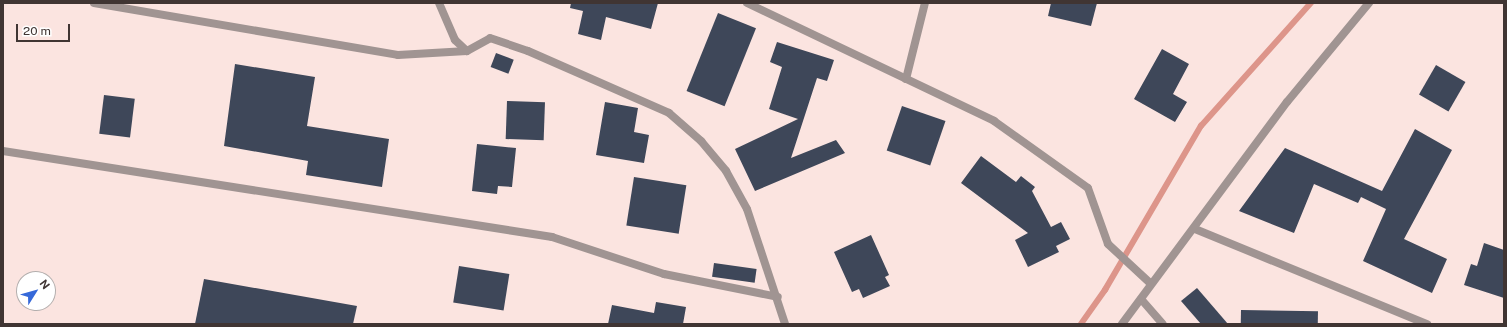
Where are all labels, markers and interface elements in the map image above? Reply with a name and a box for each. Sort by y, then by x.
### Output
scale bar [18,16,72,42]
text: 20 m [23,24,51,38]
north arrow [16,271,56,311]
text: N [37,277,52,291]

